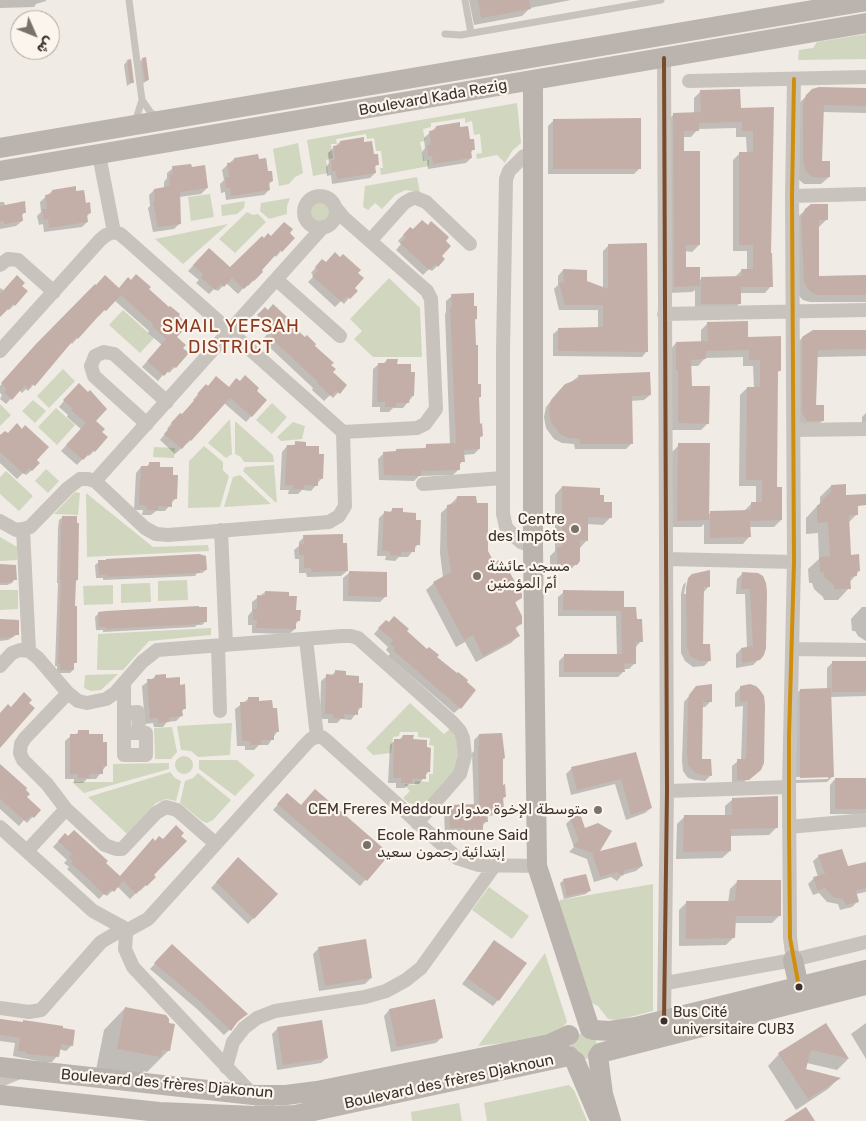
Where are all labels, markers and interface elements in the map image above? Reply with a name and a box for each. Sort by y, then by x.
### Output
north arrow [10,10,60,60]
text: ش [33,33,58,57]
street label: Boulevard Kada Rezig [357,76,509,120]
district label: SMAIL YEFSAH DISTRICT [161,316,301,358]
place label: Centre des Impôts [488,511,565,546]
marker: Centre des Impôts [569,523,581,535]
place label: مسجد عائشة أمّ المؤمنين [487,558,570,593]
marker: مسجد عائشة أمّ المؤمنين [471,570,483,582]
place label: CEM Freres Meddour متوسطة الإخوة مدوار [308,801,588,819]
marker: CEM Freres Meddour متوسطة الإخوة مدوار [592,804,604,816]
place label: Ecole Rahmoune Said إبتدائية رحمون سعيد [377,827,528,862]
marker: Ecole Rahmoune Said إبتدائية رحمون سعيد [361,839,373,851]
unlabelled marker [794,982,804,992]
place label: Bus Cité universitaire CUB3 [673,1005,794,1038]
marker: Bus Cité universitaire CUB3 [659,1016,669,1026]
street label: Boulevard des frères Djaknoun [343,1051,555,1113]
street label: Boulevard des frères Djakonun [60,1066,274,1102]

